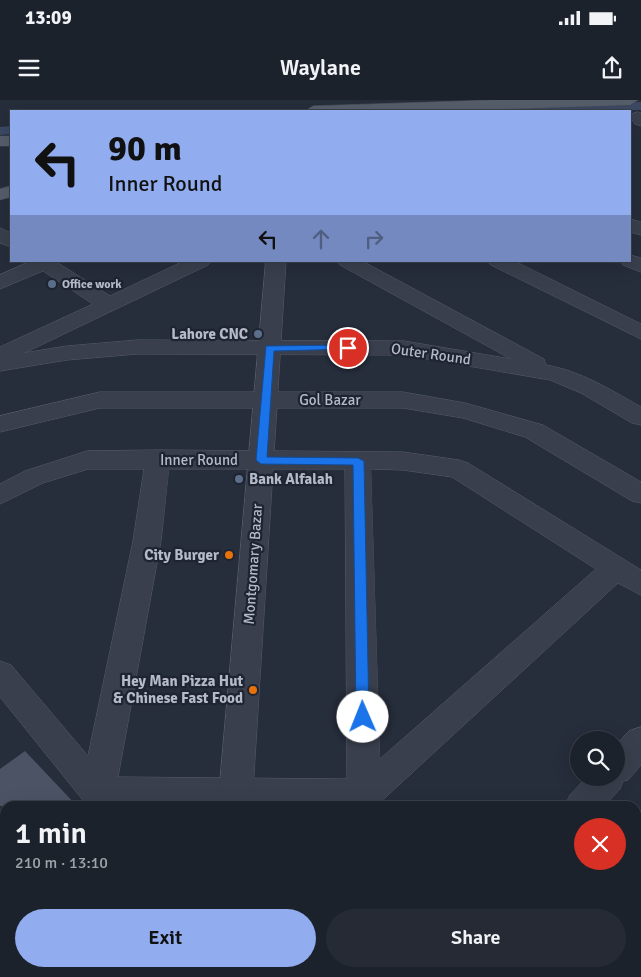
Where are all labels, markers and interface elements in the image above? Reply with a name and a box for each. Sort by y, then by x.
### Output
text: 13:09 [25,6,72,30]
icon: menu [15,54,43,82]
text: Waylane [280,54,361,81]
icon: share [598,54,626,82]
text: 90 m [108,127,182,170]
icon: left [25,130,90,195]
text: Inner Round [108,170,222,197]
icon: left [254,225,282,253]
icon: ahead [307,225,335,253]
icon: right [360,225,388,253]
place label: Office work [62,277,122,292]
marker: Office work [46,278,58,290]
place label: Lahore CNC [171,325,248,343]
pin [327,327,369,369]
marker: Lahore CNC [252,328,264,340]
icon: arrive [334,334,362,362]
street label: Outer Round [390,339,472,369]
street label: Gol Bazar [299,391,361,409]
street label: Inner Round [160,451,238,469]
place label: Bank Alfalah [249,470,333,488]
marker: Bank Alfalah [233,473,245,485]
street label: Montgomary Bazar [240,502,266,625]
place label: City Burger [144,546,219,564]
marker: City Burger [223,549,235,561]
place label: Hey Man Pizza Hut & Chinese Fast Food [113,672,243,707]
marker: Hey Man Pizza Hut & Chinese Fast Food [247,684,259,696]
position arrow [336,690,388,742]
map controls [570,731,625,786]
button: search [570,731,625,786]
text: 1 min [15,815,87,852]
button: close [574,818,626,870]
text: 210 m · 13:10 [15,853,108,873]
button: Exit [15,909,316,967]
button: Share [326,909,626,967]

